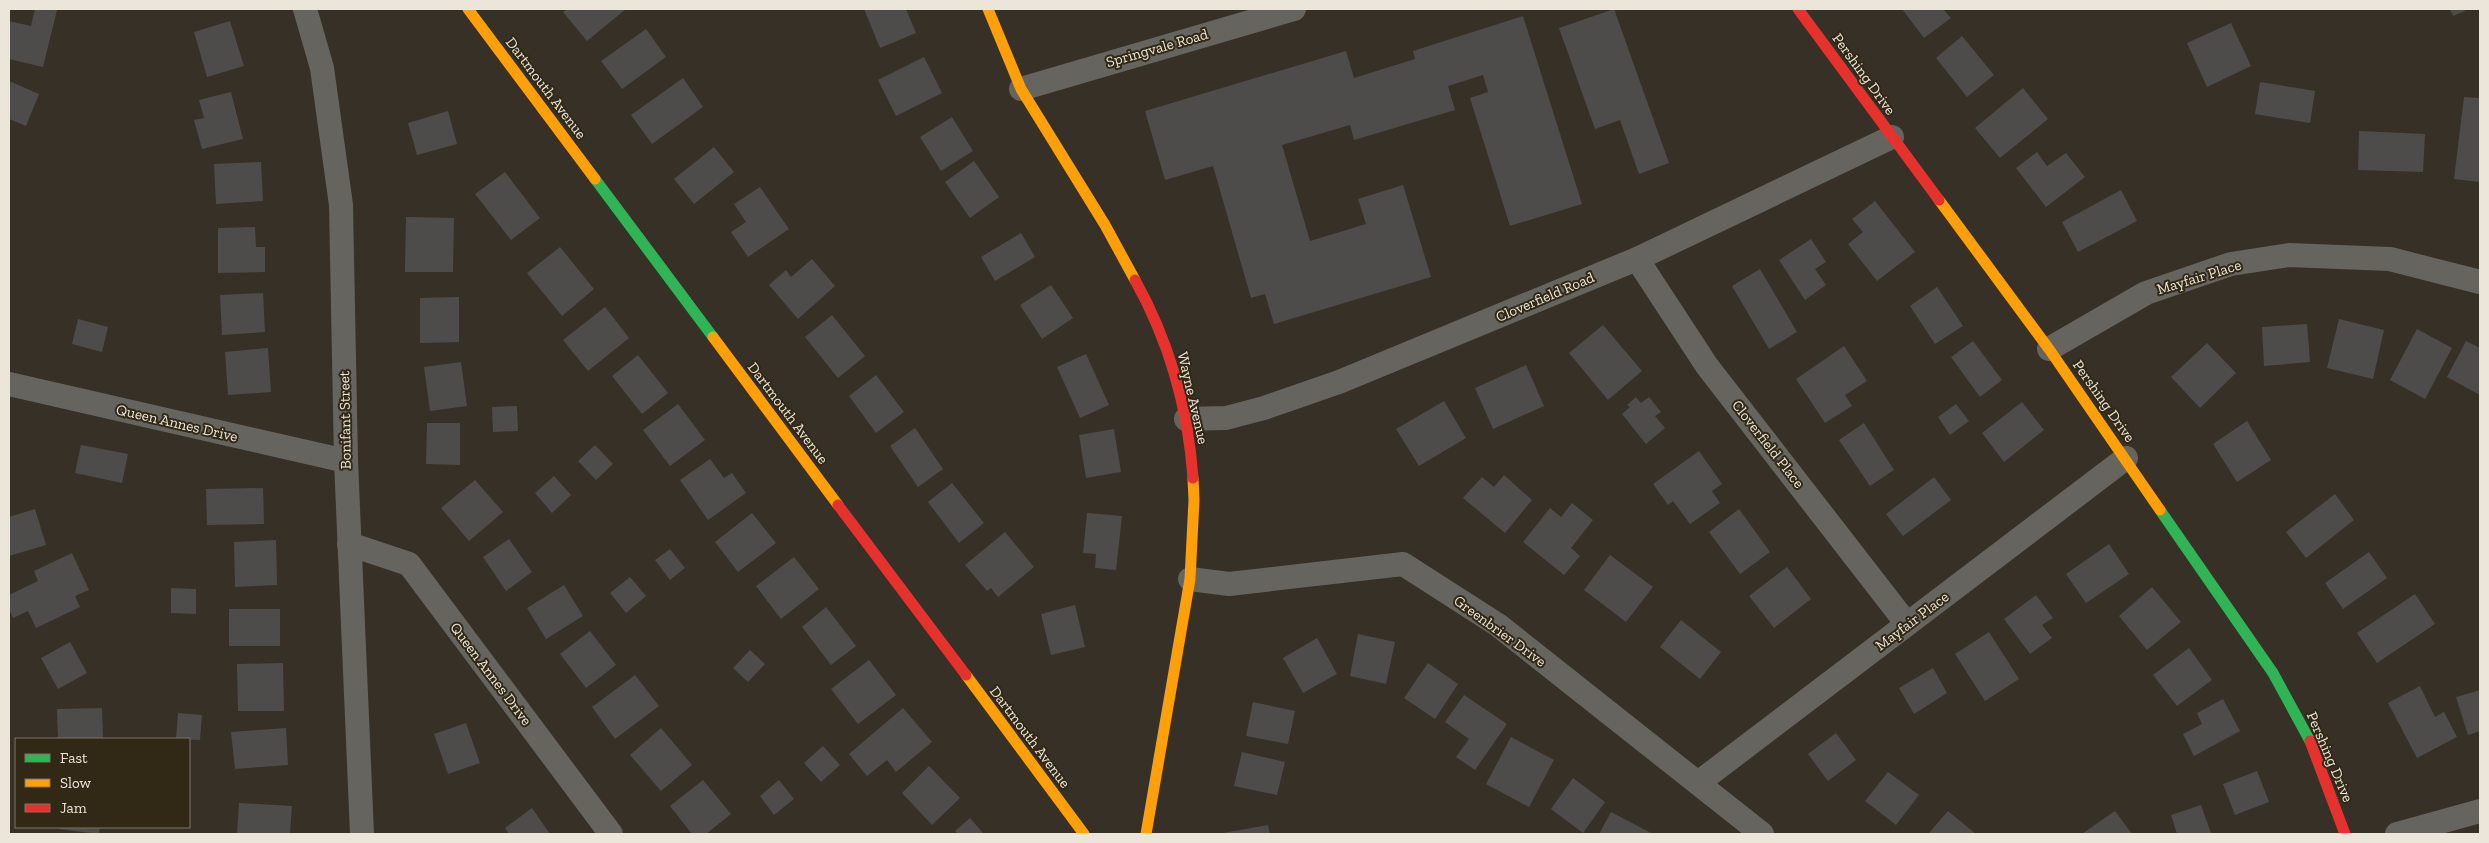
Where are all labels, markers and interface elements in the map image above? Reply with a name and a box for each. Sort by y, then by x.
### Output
street label: Springvale Road [1104,25,1211,71]
street label: Pershing Drive [1828,30,1900,118]
street label: Dartmouth Avenue [502,33,590,143]
street label: Mayfair Place [2155,256,2243,298]
street label: Cloverfield Road [1493,268,1598,326]
street label: Wayne Avenue [1174,350,1212,446]
street label: Pershing Drive [2069,356,2139,446]
street label: Dartmouth Avenue [744,358,832,468]
street label: Bonifant Street [335,370,355,469]
street label: Cloverfield Place [1728,396,1808,492]
street label: Queen Annes Drive [114,400,240,446]
street label: Mayfair Place [1872,588,1952,654]
street label: Greenbrier Drive [1450,591,1550,671]
street label: Queen Annes Drive [446,619,536,729]
street label: Dartmouth Avenue [986,682,1074,792]
street label: Pershing Drive [2303,709,2357,805]
legend [15,738,190,828]
text: Fast [60,749,88,767]
text: Slow [60,774,92,792]
text: Jam [60,799,87,817]

